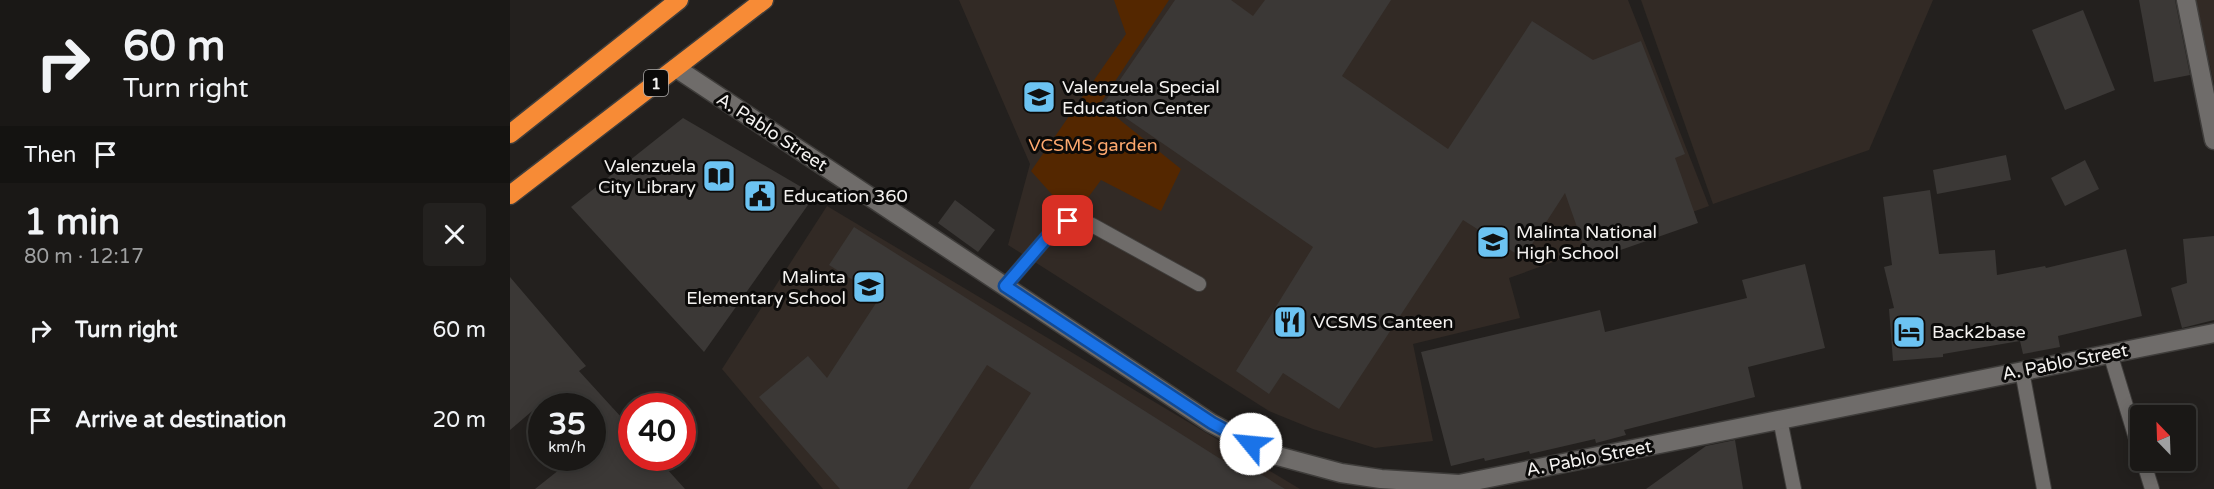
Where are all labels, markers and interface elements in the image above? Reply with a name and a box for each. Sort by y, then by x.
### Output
text: 60 m [123,21,225,72]
icon: right [24,24,102,102]
road number: 1 [644,70,668,96]
text: Turn right [123,72,249,105]
place label: Valenzuela Special Education Center [1062,76,1220,119]
school or university icon: Valenzuela Special Education Center [1021,79,1057,115]
street label: A. Pablo Street [713,88,832,176]
park label: VCSMS garden [1028,134,1158,156]
icon: arrive [89,138,122,171]
text: Then [24,142,77,168]
place label: Valenzuela City Library [598,155,696,198]
library icon: Valenzuela City Library [701,158,737,194]
public building icon: Education 360 [742,178,778,214]
place label: Education 360 [783,185,908,207]
pin [1042,195,1093,246]
text: 1 min [24,201,120,244]
button: close [423,203,486,266]
icon: arrive [1051,204,1084,237]
place label: Malinta National High School [1516,221,1657,264]
school or university icon: Malinta National High School [1475,224,1511,260]
text: 80 m · 12:17 [24,245,144,269]
place label: Malinta Elementary School [686,266,846,309]
school or university icon: Malinta Elementary School [851,269,887,305]
restaurant icon: VCSMS Canteen [1272,304,1308,340]
place label: VCSMS Canteen [1313,311,1453,333]
icon: right [24,314,57,347]
hotel icon: Back2base [1891,314,1927,350]
text: Turn right [75,317,177,343]
text: 60 m [432,317,486,343]
place label: Back2base [1932,321,2026,343]
street label: A. Pablo Street [2000,339,2130,385]
speed limit sign: 40 [618,393,696,471]
icon: arrive [24,404,57,437]
north arrow [2130,405,2196,471]
map controls [2130,405,2196,471]
text: 35 [548,406,586,443]
text: Arrive at destination [75,407,286,433]
text: 20 m [432,407,486,433]
position arrow [1219,412,1283,476]
street label: A. Pablo Street [1524,435,1654,481]
text: km/h [548,438,586,456]

